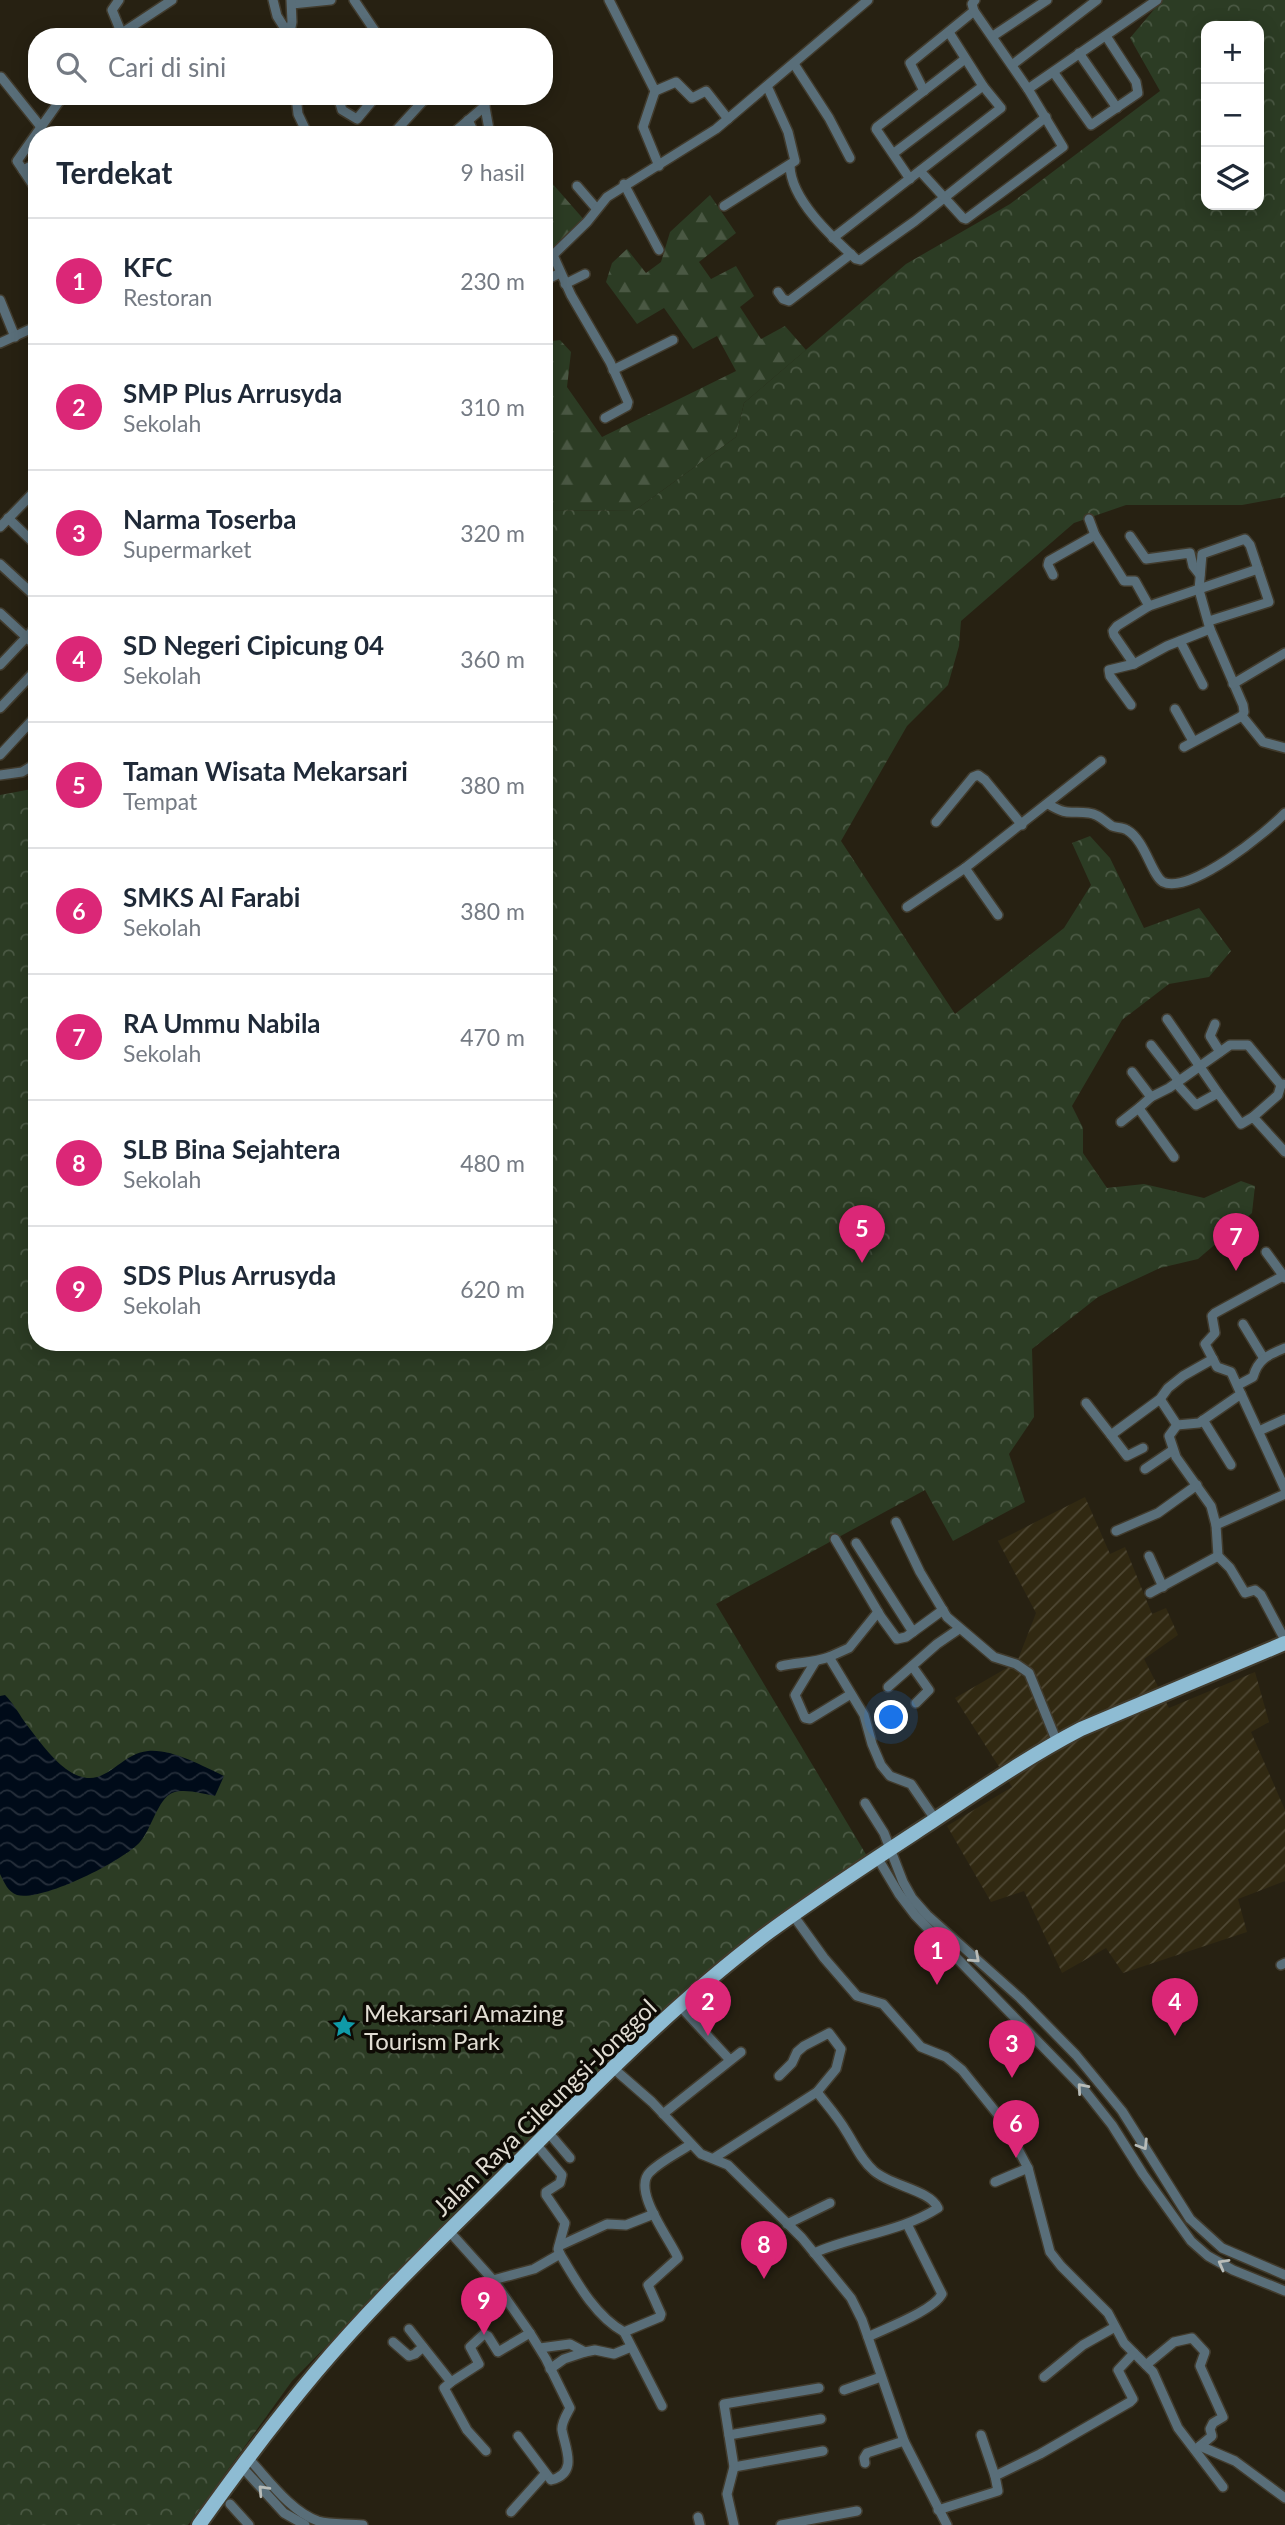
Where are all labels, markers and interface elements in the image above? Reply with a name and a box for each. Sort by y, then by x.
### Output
map controls [1201,21,1264,210]
button: + [1201,21,1264,84]
search box [28,28,553,105]
icon: search [52,48,90,86]
text: Cari di sini [108,51,226,83]
button: − [1201,84,1264,147]
button: layers [1201,147,1264,210]
text: Terdekat [56,154,172,190]
text: 9 hasil [461,158,525,186]
text: KFC [123,251,173,283]
text: 1 [72,267,86,295]
text: 230 m [460,267,525,295]
text: Restoran [123,283,212,311]
text: SMP Plus Arrusyda [123,377,342,409]
text: 2 [72,393,86,421]
text: 310 m [460,393,525,421]
text: Sekolah [123,409,201,437]
text: Narma Toserba [123,503,296,535]
text: 3 [72,519,86,547]
text: 320 m [460,519,525,547]
text: Supermarket [123,535,252,563]
text: SD Negeri Cipicung 04 [123,629,384,661]
text: 4 [72,645,86,673]
text: 360 m [460,645,525,673]
text: Sekolah [123,661,201,689]
text: Taman Wisata Mekarsari [123,755,408,787]
text: 5 [72,771,86,799]
text: 380 m [460,771,525,799]
text: Tempat [123,787,197,815]
text: SMKS Al Farabi [123,881,300,913]
text: 6 [72,897,86,925]
text: 380 m [460,897,525,925]
text: Sekolah [123,913,201,941]
text: RA Ummu Nabila [123,1007,321,1039]
text: 7 [72,1023,86,1051]
text: 470 m [460,1023,525,1051]
text: Sekolah [123,1039,201,1067]
text: SLB Bina Sejahtera [123,1133,340,1165]
text: 8 [72,1149,86,1177]
text: 480 m [460,1149,525,1177]
text: Sekolah [123,1165,201,1193]
pin: 5 [839,1205,885,1263]
pin: 7 [1213,1213,1259,1271]
text: SDS Plus Arrusyda [123,1259,336,1291]
text: 9 [72,1275,86,1303]
text: 620 m [460,1275,525,1303]
text: Sekolah [123,1291,201,1319]
your location [874,1700,908,1734]
pin: 1 [914,1927,960,1985]
one-way arrow [967,1950,980,1962]
pin: 2 [685,1978,731,2036]
pin: 4 [1152,1978,1198,2036]
street label: Jalan Raya Cileungsi-Jonggol [426,1993,662,2221]
place label: Mekarsari Amazing Tourism Park [364,1998,564,2055]
place icon: Mekarsari Amazing Tourism Park [330,2012,358,2040]
pin: 3 [989,2020,1035,2078]
one-way arrow [1078,2083,1090,2096]
pin: 6 [993,2100,1039,2158]
one-way arrow [1135,2137,1147,2150]
pin: 8 [741,2221,787,2279]
one-way arrow [1217,2259,1230,2272]
pin: 9 [461,2277,507,2335]
one-way arrow [258,2485,271,2498]

